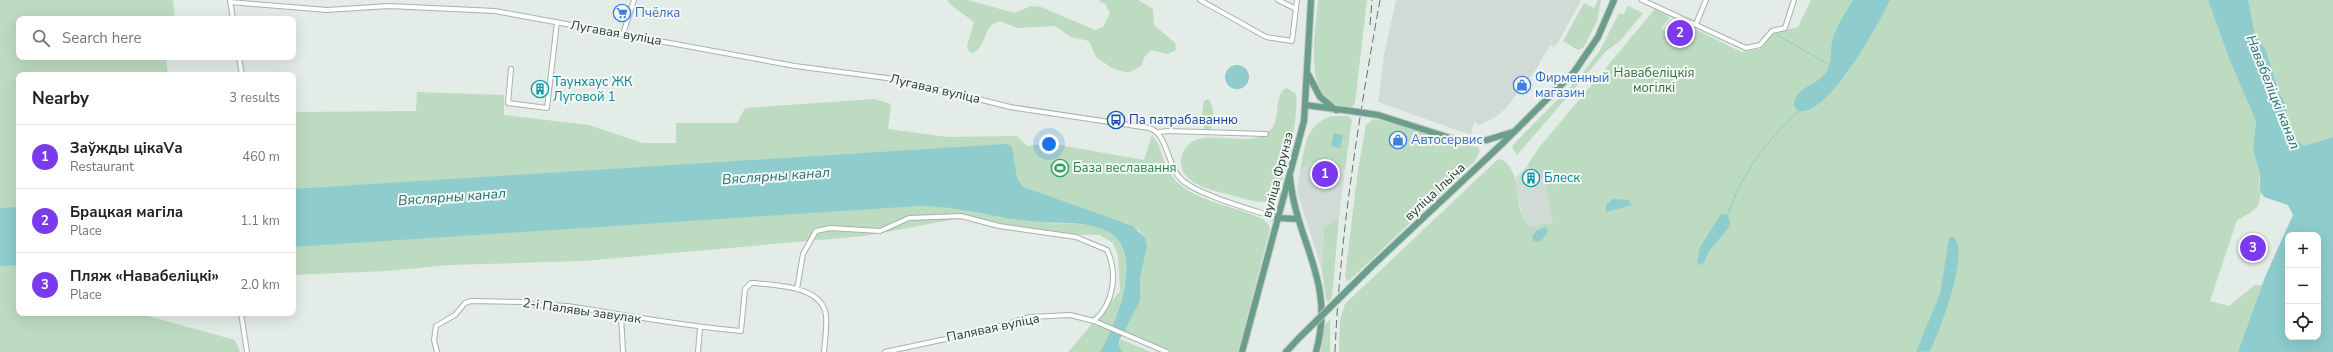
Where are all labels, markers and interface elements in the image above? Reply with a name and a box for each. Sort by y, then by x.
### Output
supermarket icon: Пчёлка [612,3,632,23]
place label: Пчёлка [635,4,680,22]
search box [16,16,296,60]
street label: Лугавая вуліца [569,16,663,50]
pin: 2 [1667,18,1693,48]
icon: search [30,27,52,49]
text: Search here [62,28,142,48]
water label: Навабеліцкі канал [2241,32,2305,152]
park label: Навабеліцкія могілкі [1614,64,1694,97]
place label: Фирменный магазин [1535,69,1609,102]
street label: Лугавая вуліца [888,70,982,108]
place label: Таунхаус ЖК Луговой 1 [553,73,633,106]
shop icon: Фирменный магазин [1512,75,1532,95]
building icon: Таунхаус ЖК Луговой 1 [530,79,550,99]
text: Nearby [32,87,89,110]
text: 3 results [229,89,280,107]
bus stop icon: Па патрабаванню [1106,110,1126,130]
place label: Па патрабаванню [1129,111,1238,129]
street label: вуліца Фрунзэ [1258,130,1298,220]
shop icon: Автосервис [1388,130,1408,150]
place label: Автосервис [1411,131,1483,149]
your location [1039,134,1059,154]
text: Заўжды цікаVа [70,138,183,158]
text: 1 [41,148,49,166]
text: 460 m [242,148,280,166]
text: Restaurant [70,158,134,176]
sports icon: База веславання [1050,158,1070,178]
place label: База веславання [1073,159,1177,177]
pin: 1 [1312,159,1338,189]
street label: вуліца Ільіча [1401,159,1469,225]
water label: Вяслярны канал [721,163,831,189]
building icon: Блеск [1521,168,1541,188]
place label: Блеск [1544,169,1580,187]
water label: Вяслярны канал [397,184,507,210]
text: Брацкая магіла [70,202,183,222]
text: 2 [41,212,49,230]
text: 1.1 km [240,212,280,230]
text: Place [70,222,102,240]
map controls [2285,232,2321,340]
button: + [2285,232,2321,268]
pin: 3 [2240,233,2266,263]
text: Пляж «Навабеліцкі» [70,266,219,286]
button: − [2285,268,2321,304]
text: 3 [41,276,49,294]
text: 2.0 km [240,276,280,294]
text: Place [70,286,102,304]
street label: 2-і Палявы завулак [522,294,643,328]
button: locate [2285,304,2321,340]
street label: Палявая вуліца [945,309,1041,347]

